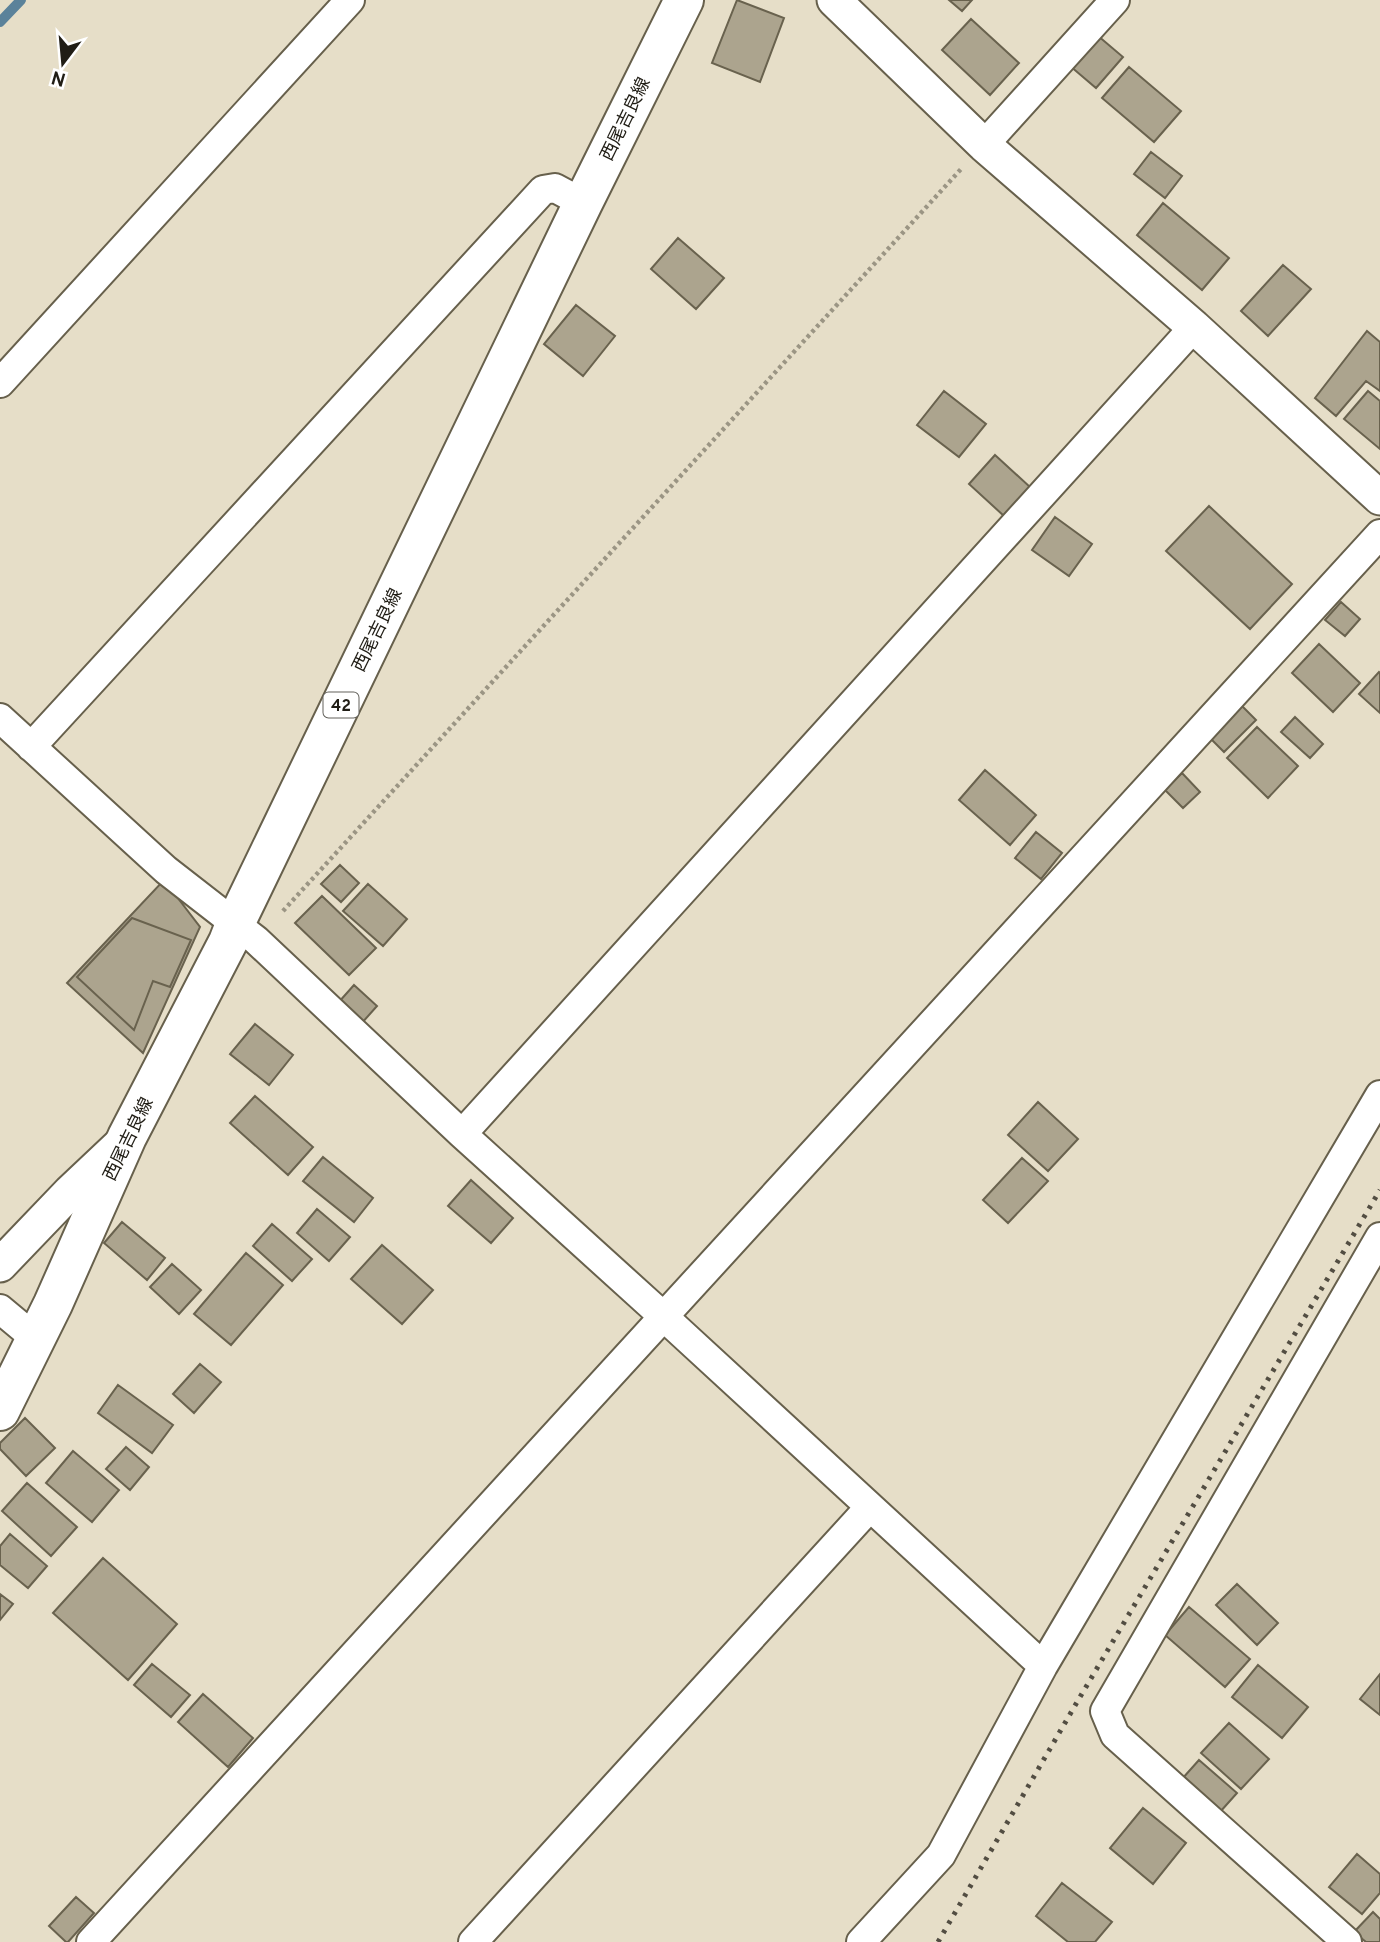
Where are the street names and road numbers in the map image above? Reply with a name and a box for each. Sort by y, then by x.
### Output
street label: 西尾吉良線 [596,74,656,165]
street label: 西尾吉良線 [348,585,408,676]
road number: 42 [324,692,358,718]
street label: 西尾吉良線 [99,1094,159,1185]

